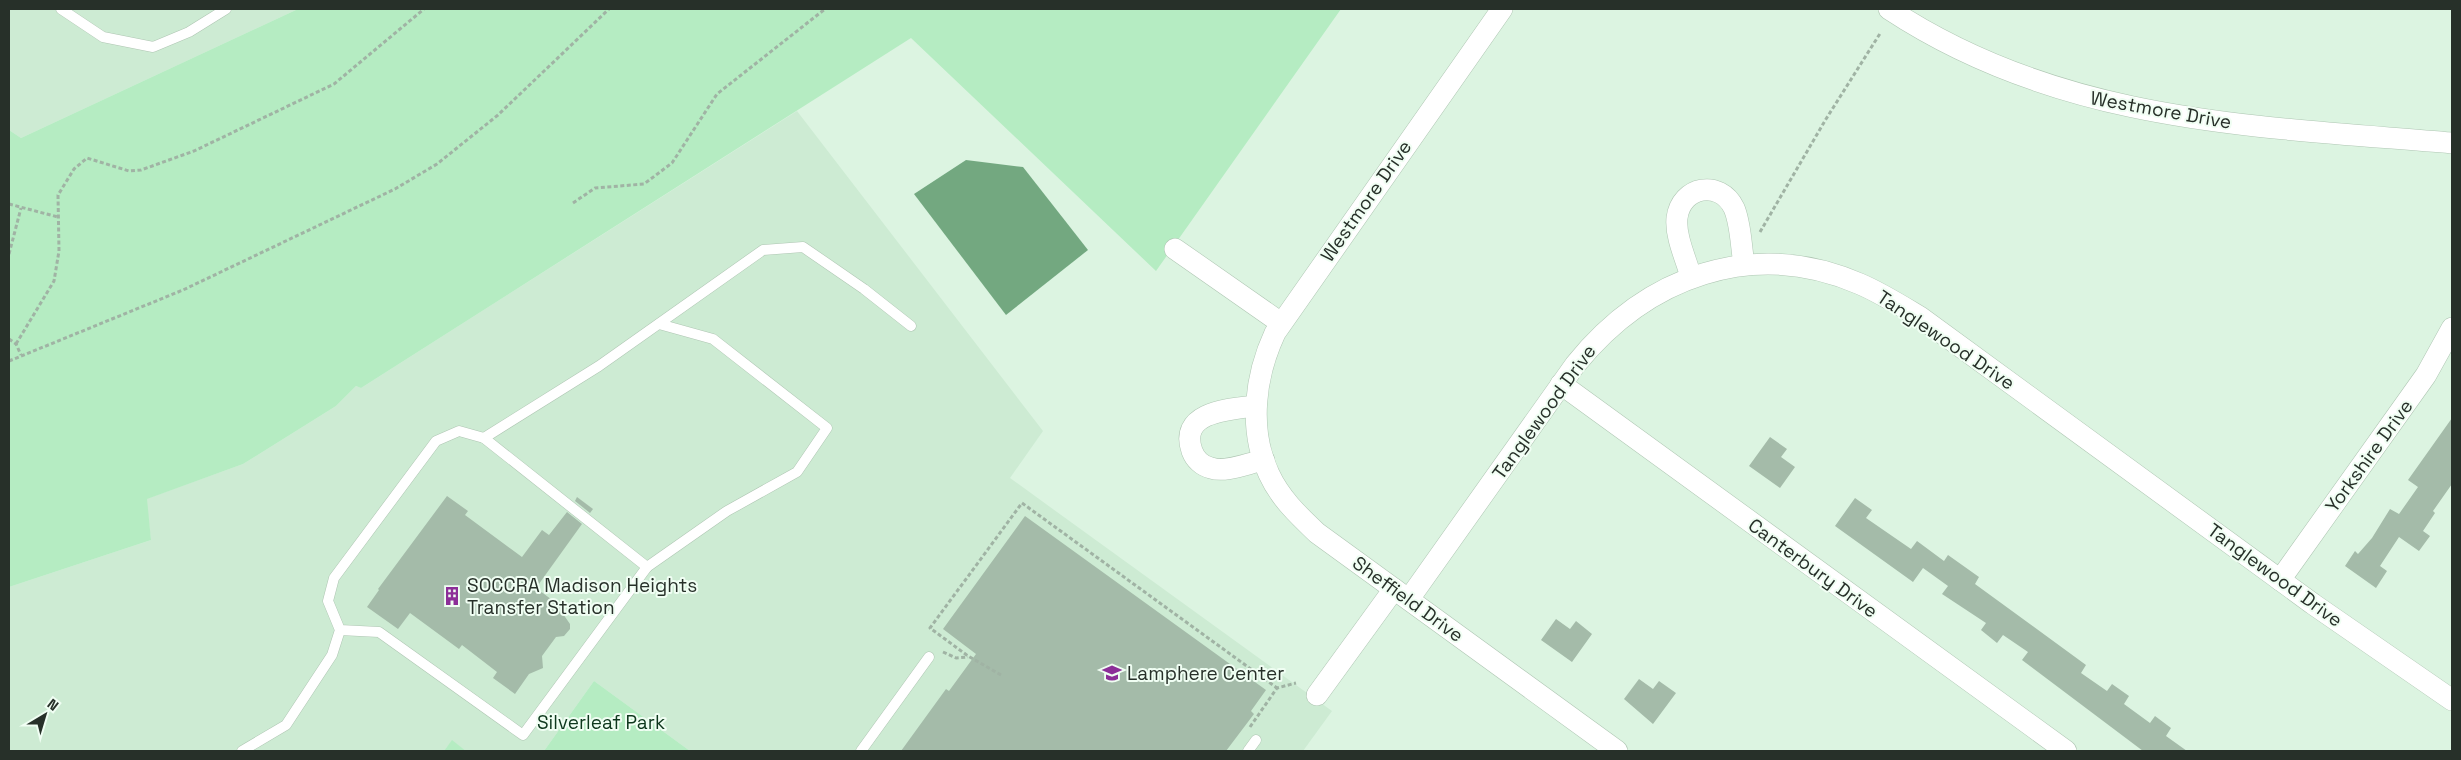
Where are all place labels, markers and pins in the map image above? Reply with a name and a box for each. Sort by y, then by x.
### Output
place label: SOCCRA Madison Heights Transfer Station [467,573,697,620]
building icon: SOCCRA Madison Heights Transfer Station [441,585,463,607]
place label: Lamphere Center [1127,661,1284,686]
school or university icon: Lamphere Center [1101,662,1123,684]

